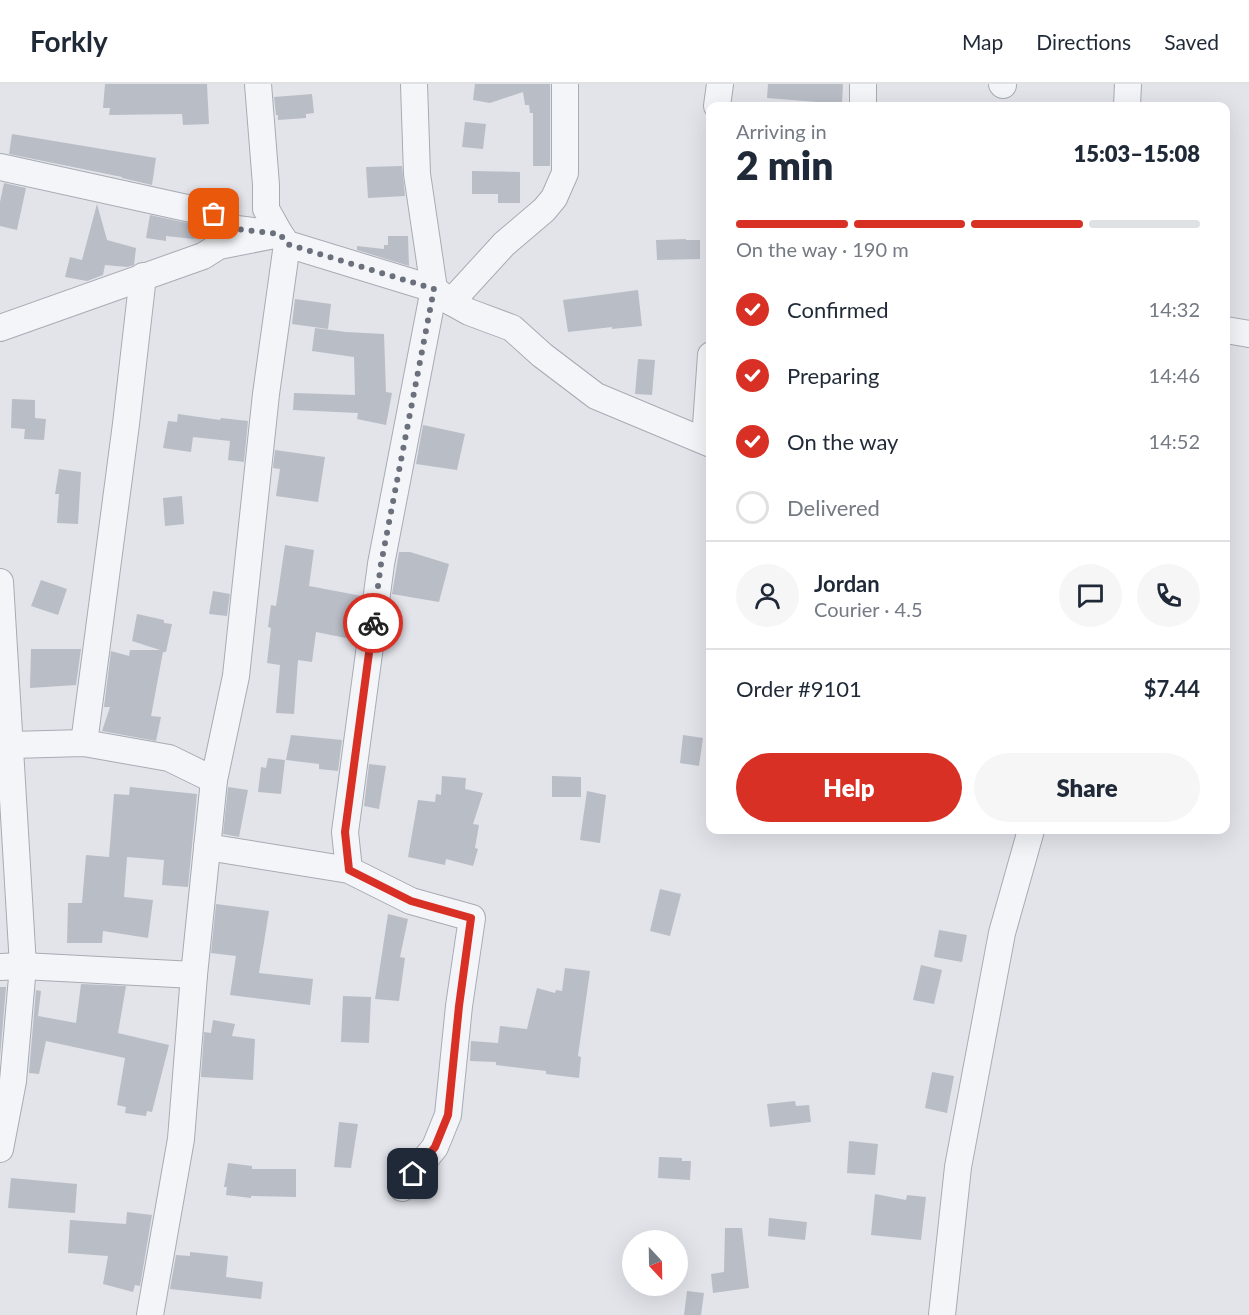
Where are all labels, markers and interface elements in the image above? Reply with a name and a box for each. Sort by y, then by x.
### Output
text: Forkly [30,24,108,58]
text: Map [962,29,1003,54]
text: Directions [1036,29,1131,54]
text: Saved [1164,29,1219,54]
text: Arriving in [736,119,827,143]
text: 15:03–15:08 [1074,140,1200,167]
text: 2 min [736,142,833,188]
pin [188,188,239,239]
icon: bag [197,197,230,230]
text: On the way · 190 m [736,237,909,261]
icon: check [736,293,769,326]
text: Confirmed [787,296,889,323]
text: 14:32 [1149,297,1200,321]
icon: check [736,359,769,392]
text: Preparing [787,362,879,389]
text: 14:46 [1149,363,1200,387]
icon: check [736,425,769,458]
text: On the way [787,428,898,455]
text: 14:52 [1149,429,1200,453]
text: Delivered [787,494,880,521]
button: person [736,564,799,627]
button: chat [1059,564,1122,627]
button: phone [1137,564,1200,627]
text: Jordan [814,570,880,597]
courier [343,593,403,653]
text: Courier · 4.5 [814,597,923,621]
icon: bike [357,607,390,640]
text: Order #9101 [736,675,862,702]
text: $7.44 [1144,675,1200,702]
button: Help [736,753,962,822]
button: Share [974,753,1200,822]
pin [387,1148,438,1199]
icon: home [396,1157,429,1190]
north arrow [622,1230,688,1296]
map controls [622,1230,688,1296]

